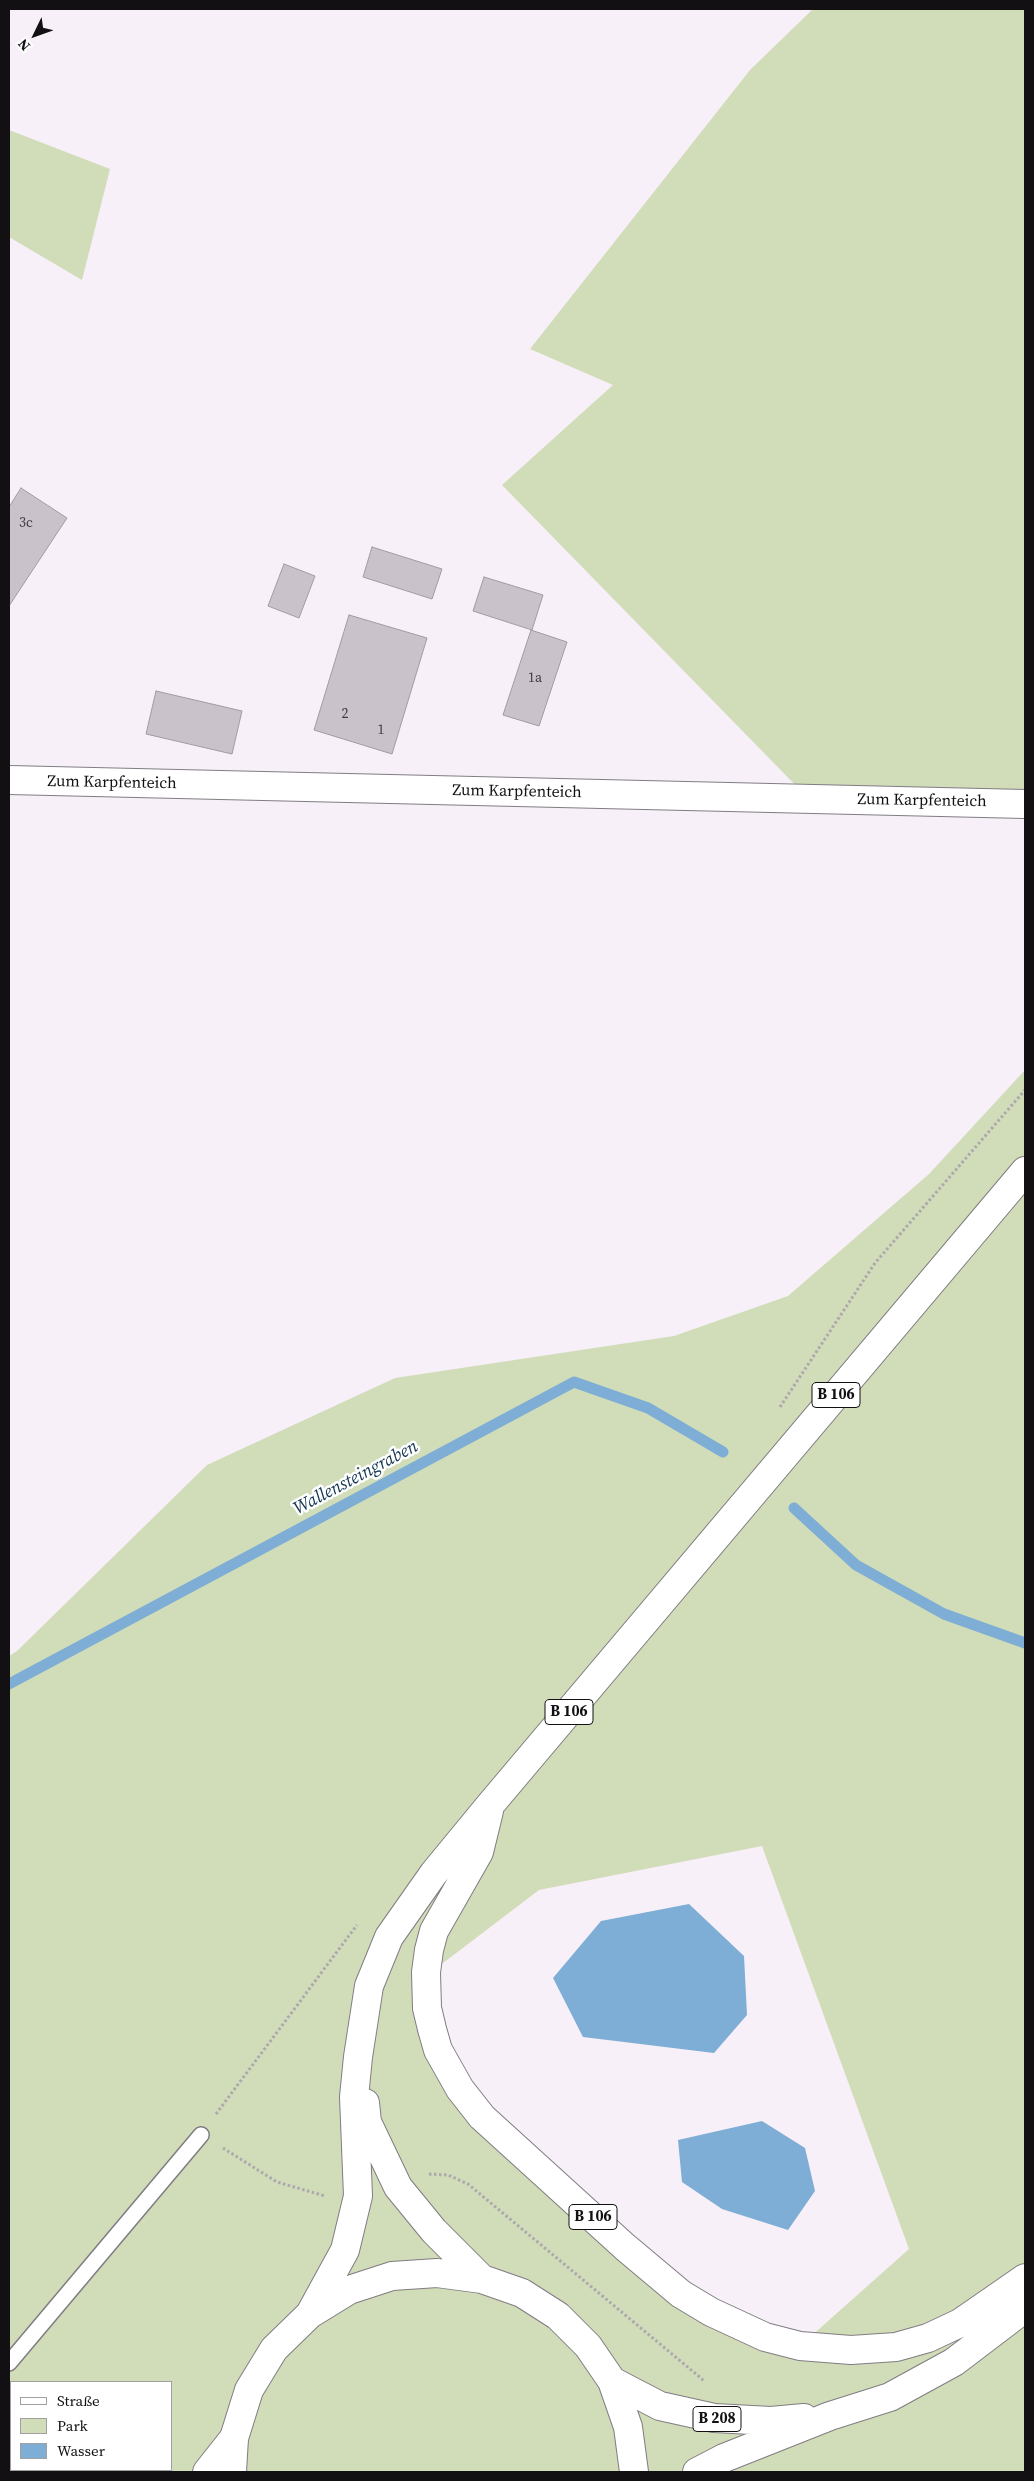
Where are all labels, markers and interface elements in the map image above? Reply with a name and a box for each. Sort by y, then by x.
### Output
north arrow [10,10,60,60]
text: N [13,35,35,56]
house number: 3c [19,515,33,531]
house number: 1a [528,670,542,686]
house number: 2 [342,706,348,722]
house number: 1 [378,722,384,738]
street label: Zum Karpfenteich [47,772,177,794]
street label: Zum Karpfenteich [452,781,582,803]
street label: Zum Karpfenteich [857,790,987,812]
road number: B 106 [812,1382,860,1408]
water label: Wallensteingraben [290,1436,422,1520]
road number: B 106 [545,1700,593,1724]
road number: B 106 [569,2204,617,2230]
legend [10,2381,172,2471]
text: Straße [57,2390,100,2411]
road number: B 208 [693,2406,741,2432]
text: Park [57,2415,88,2436]
text: Wasser [57,2440,105,2461]

